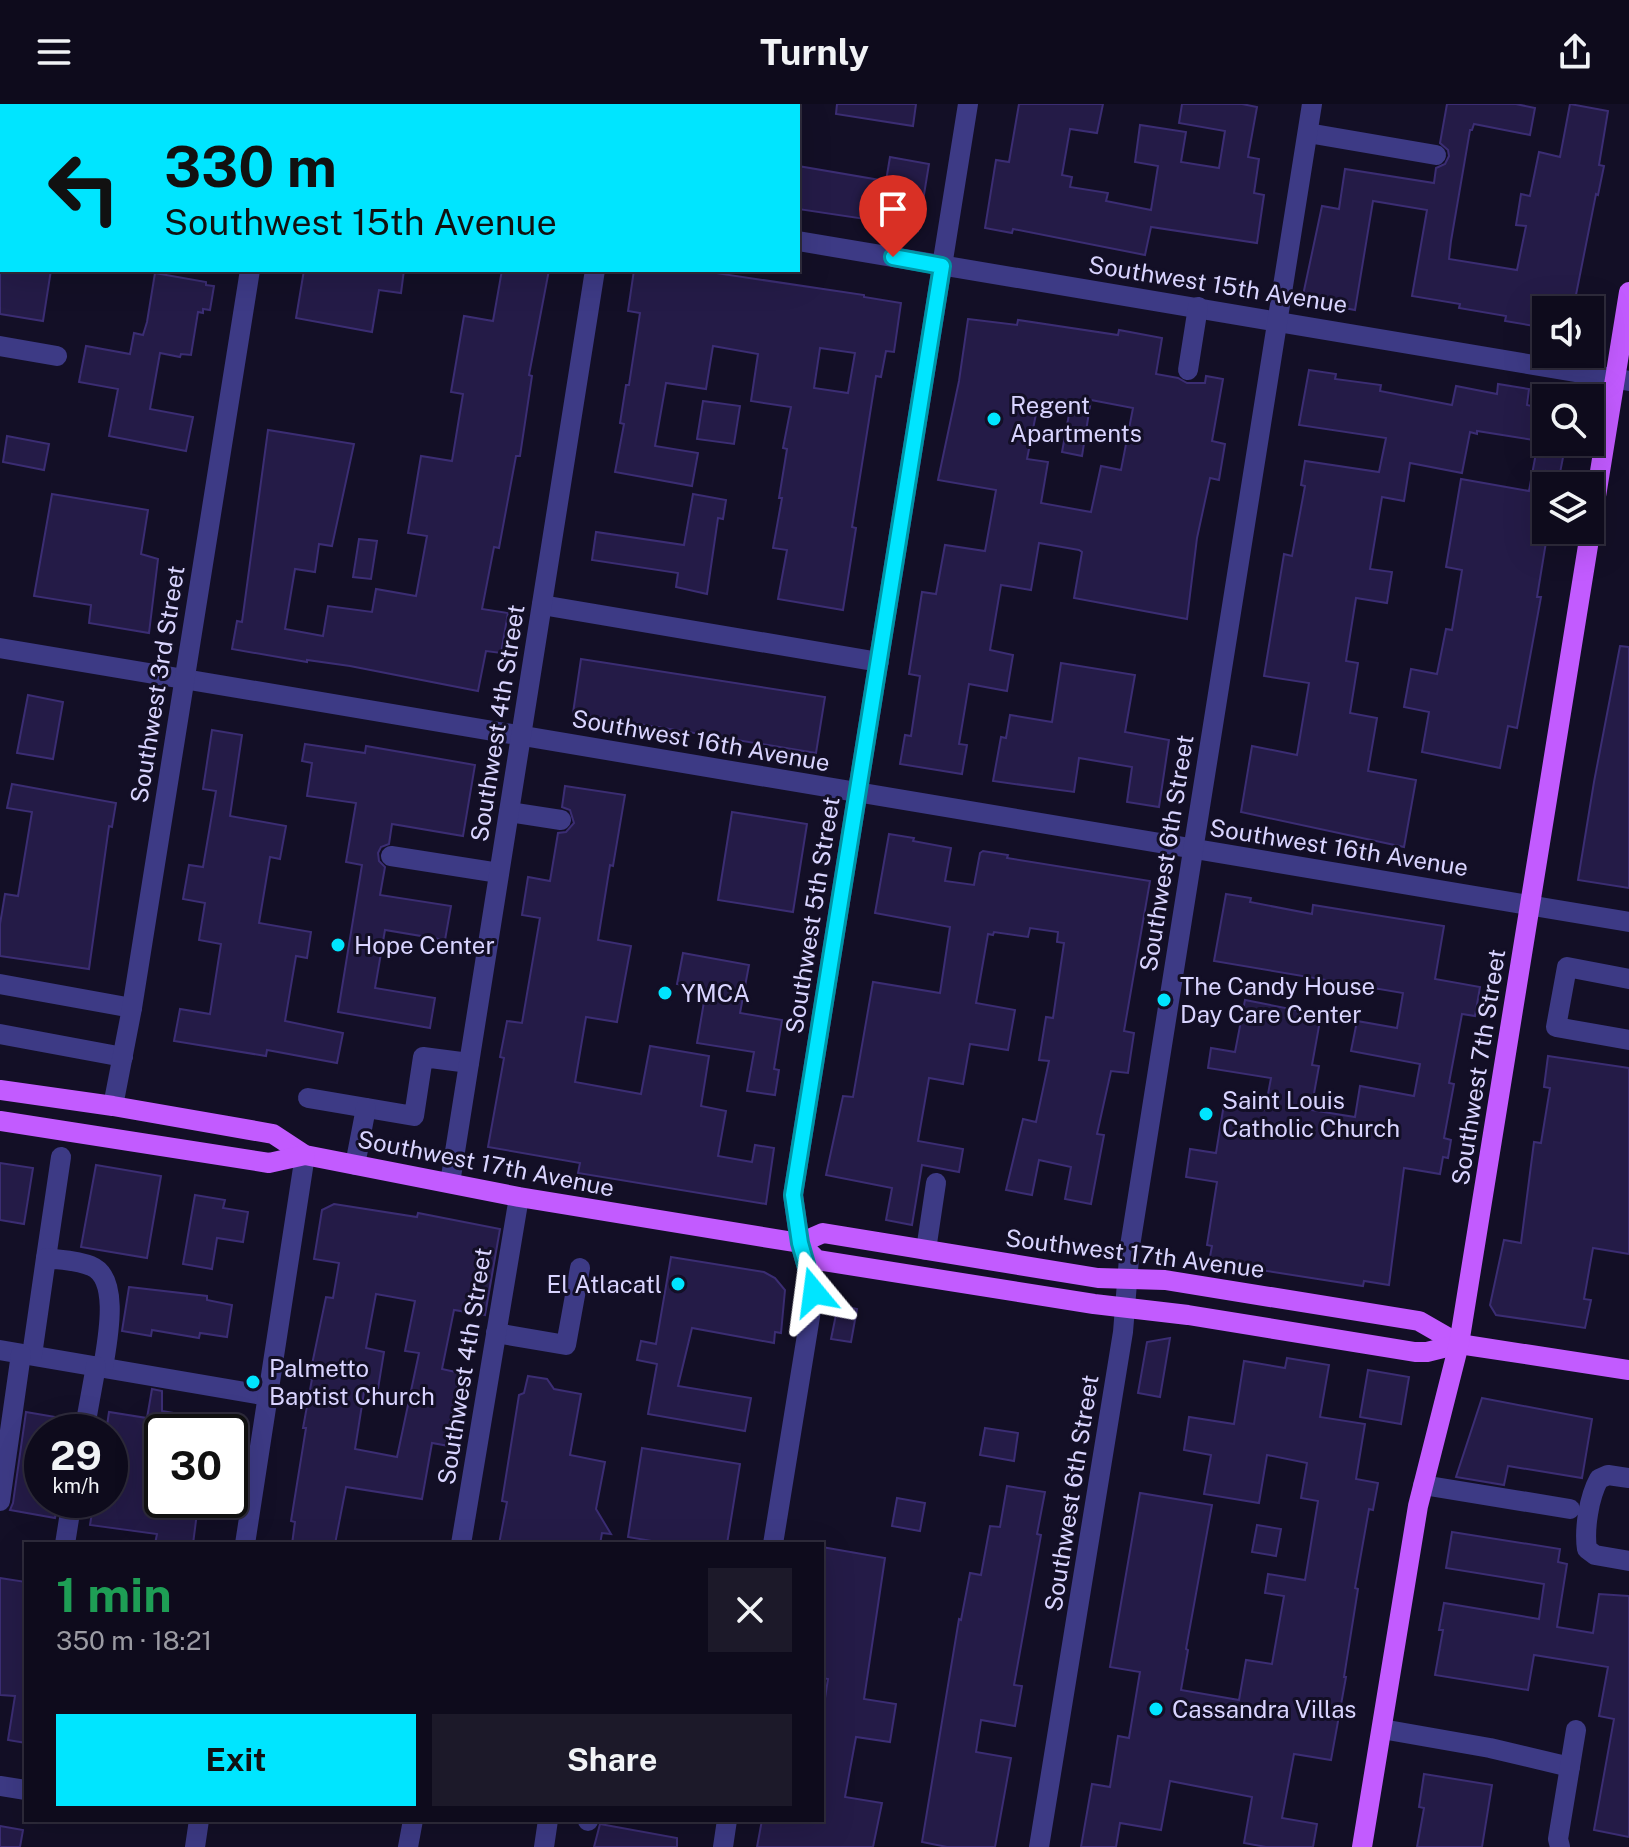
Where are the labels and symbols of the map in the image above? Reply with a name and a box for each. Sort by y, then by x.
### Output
pin [859,175,927,257]
street label: Southwest 15th Avenue [1086,250,1350,318]
place label: Regent Apartments [1010,391,1142,447]
marker: Regent Apartments [985,410,1003,428]
street label: Southwest 3rd Street [124,563,190,805]
street label: Southwest 4th Street [464,603,530,843]
street label: Southwest 16th Avenue [570,704,832,776]
street label: Southwest 6th Street [1133,733,1199,973]
street label: Southwest 5th Street [779,794,845,1036]
street label: Southwest 16th Avenue [1208,813,1470,881]
place label: Hope Center [354,931,495,959]
marker: Hope Center [329,936,347,954]
street label: Southwest 7th Street [1445,947,1511,1187]
place label: The Candy House Day Care Center [1180,972,1375,1028]
place label: YMCA [681,979,750,1007]
marker: YMCA [656,984,674,1002]
marker: The Candy House Day Care Center [1155,991,1173,1009]
place label: Saint Louis Catholic Church [1222,1086,1400,1142]
marker: Saint Louis Catholic Church [1197,1105,1215,1123]
street label: Southwest 17th Avenue [355,1124,617,1202]
street label: Southwest 17th Avenue [1004,1223,1266,1283]
street label: Southwest 4th Street [431,1246,497,1486]
position arrow [772,1250,856,1334]
place label: El Atlacatl [547,1270,662,1298]
marker: El Atlacatl [669,1275,687,1293]
place label: Palmetto Baptist Church [269,1354,435,1410]
marker: Palmetto Baptist Church [244,1373,262,1391]
street label: Southwest 6th Street [1038,1373,1104,1613]
speed limit sign: 30 [144,1414,248,1518]
place label: Cassandra Villas [1172,1695,1357,1723]
marker: Cassandra Villas [1147,1700,1165,1718]

